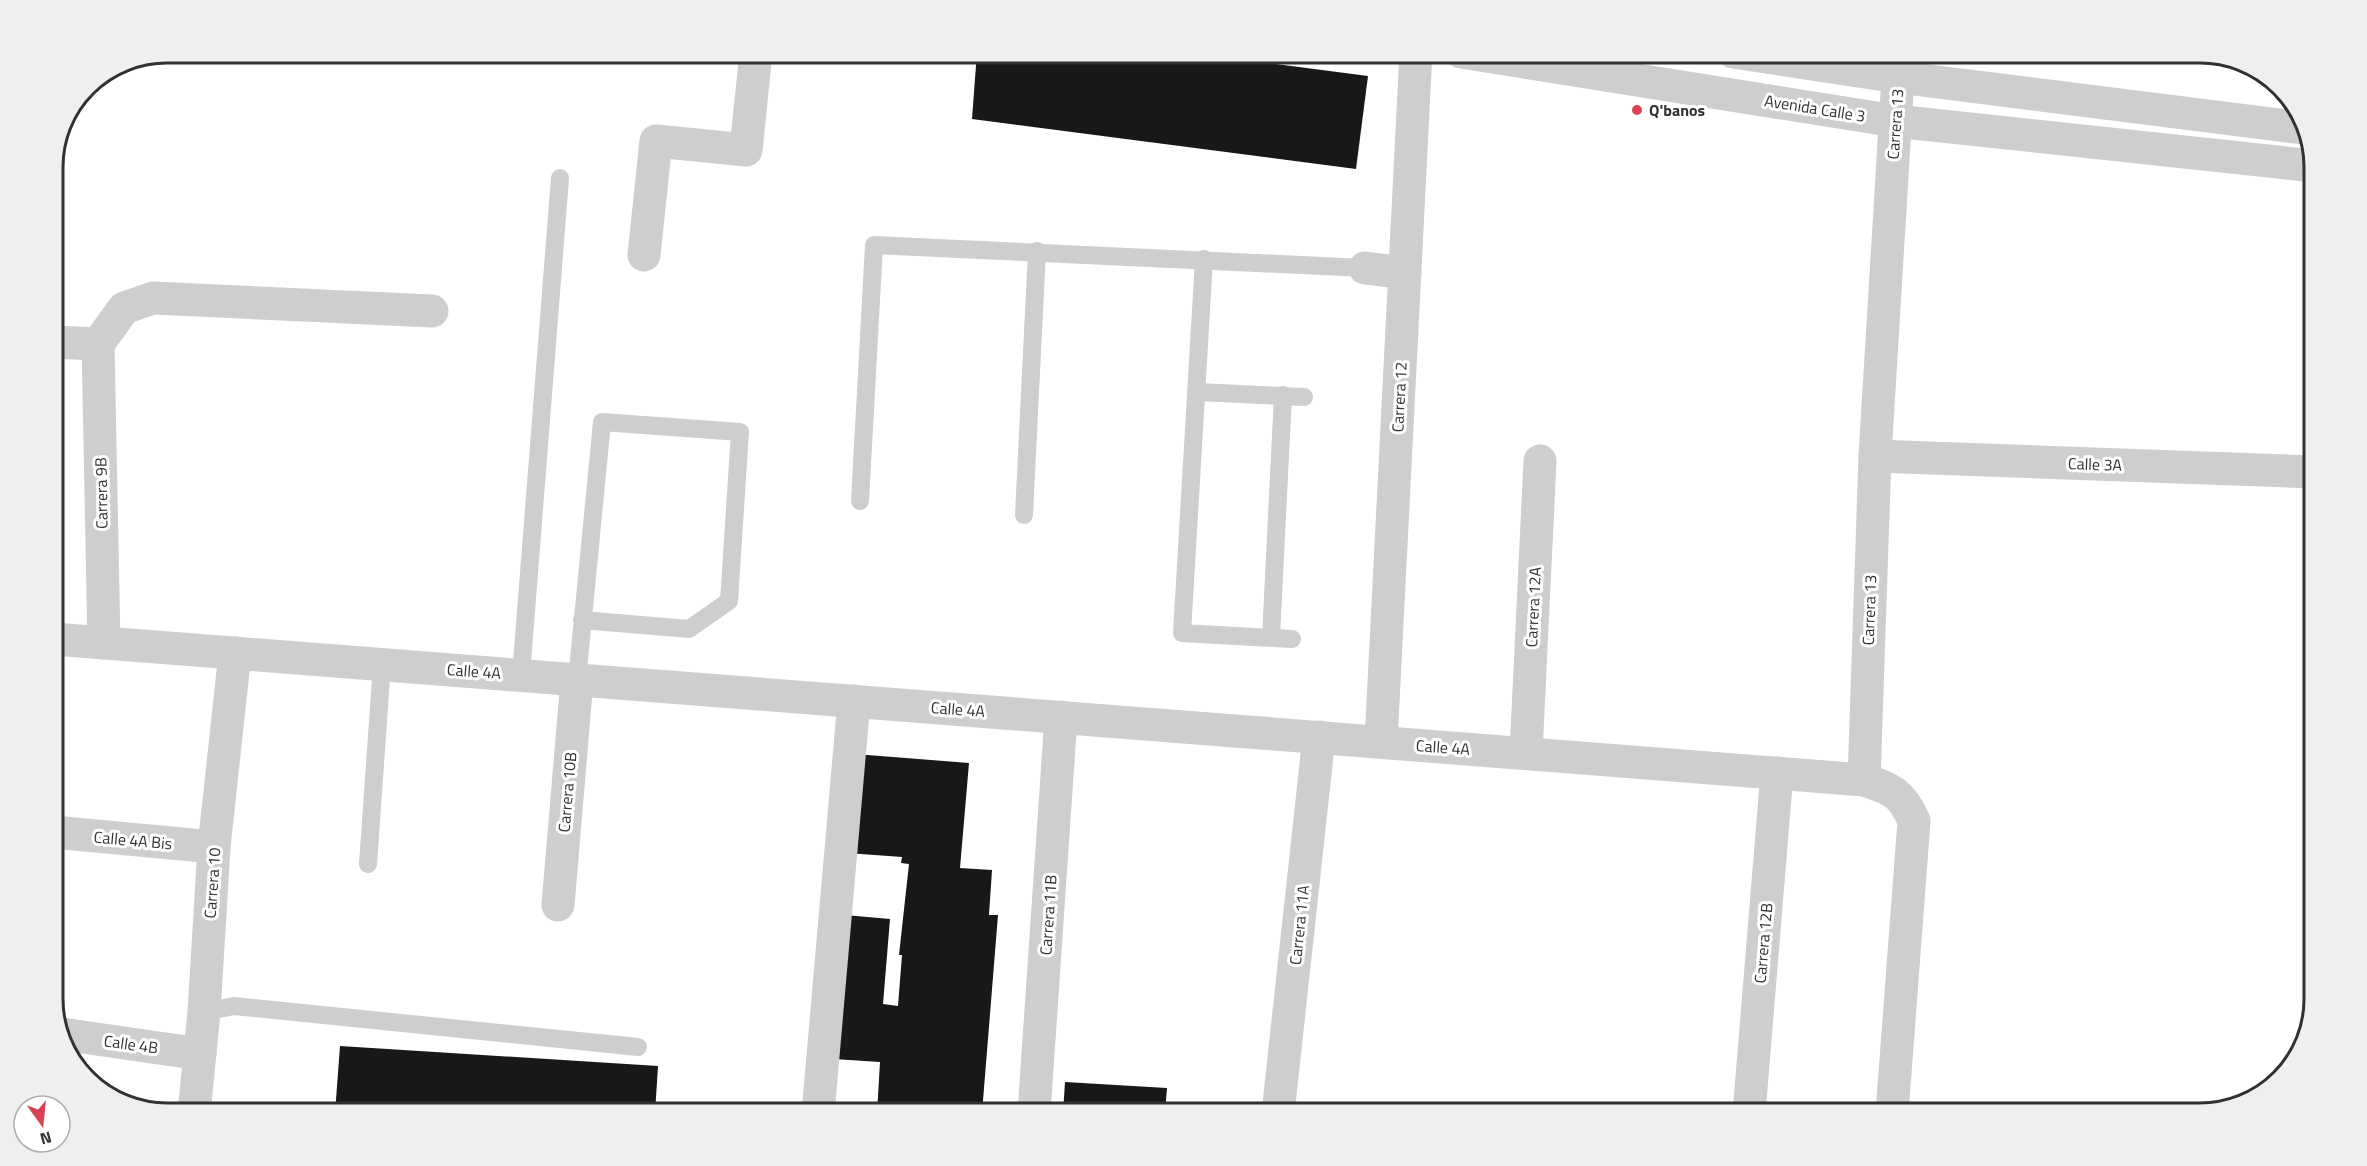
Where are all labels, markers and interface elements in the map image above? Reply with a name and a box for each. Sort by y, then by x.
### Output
street label: Avenida Calle 3 [1763,88,1867,128]
street label: Carrera 13 [1881,88,1909,160]
place label: Q'banos [1649,98,1705,122]
marker: Q'banos [1630,103,1644,117]
street label: Carrera 12 [1385,361,1413,433]
street label: Calle 3A [2067,451,2123,477]
street label: Carrera 9B [88,457,114,529]
street label: Carrera 12A [1519,566,1547,648]
street label: Carrera 13 [1856,574,1882,646]
street label: Calle 4A [446,657,502,685]
street label: Calle 4A [930,695,986,723]
street label: Calle 4A [1415,733,1471,761]
street label: Carrera 10B [552,751,582,833]
street label: Calle 4A Bis [93,825,173,855]
street label: Carrera 10 [198,847,226,919]
street label: Carrera 11B [1033,874,1063,956]
street label: Carrera 11A [1283,883,1315,966]
street label: Carrera 12B [1748,902,1778,984]
street label: Calle 4B [102,1028,160,1060]
north arrow [12,1094,72,1154]
text: N [37,1125,54,1152]

